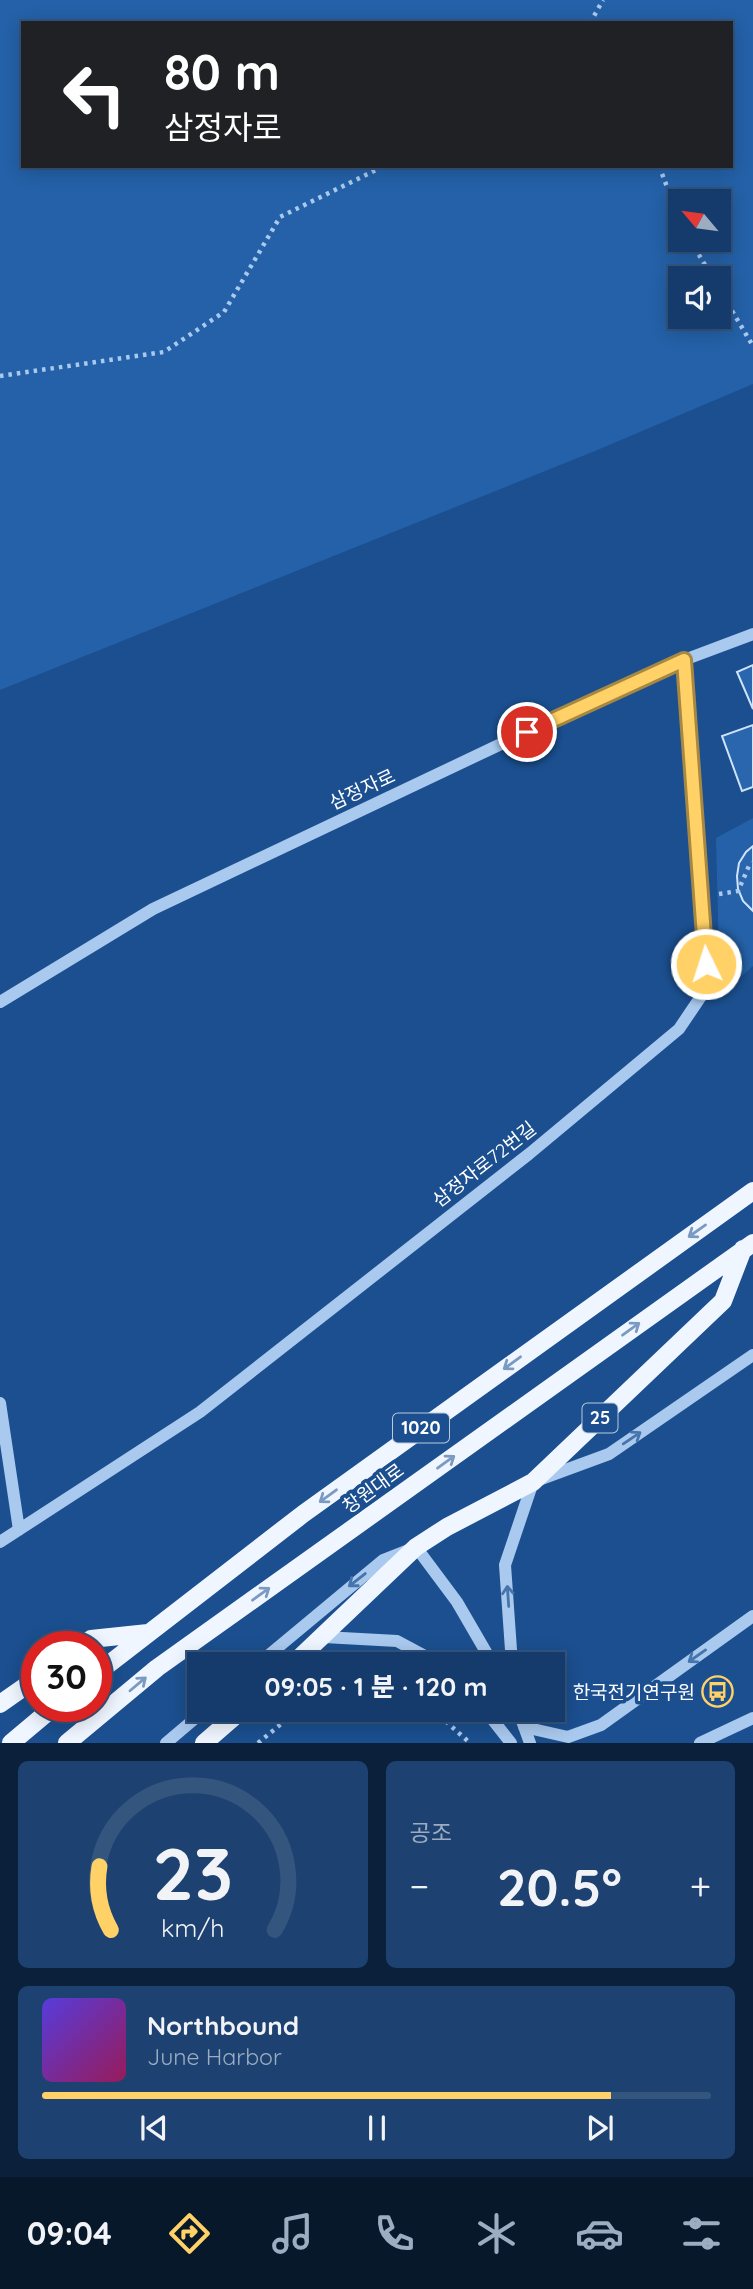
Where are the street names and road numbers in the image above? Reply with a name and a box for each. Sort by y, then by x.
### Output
street label: 삼정자로 [325,763,399,815]
street label: 삼정자로72번길 [427,1116,541,1212]
road number: 25 [582,1404,618,1433]
road number: 1020 [393,1414,449,1442]
street label: 창원대로 [338,1458,408,1518]

